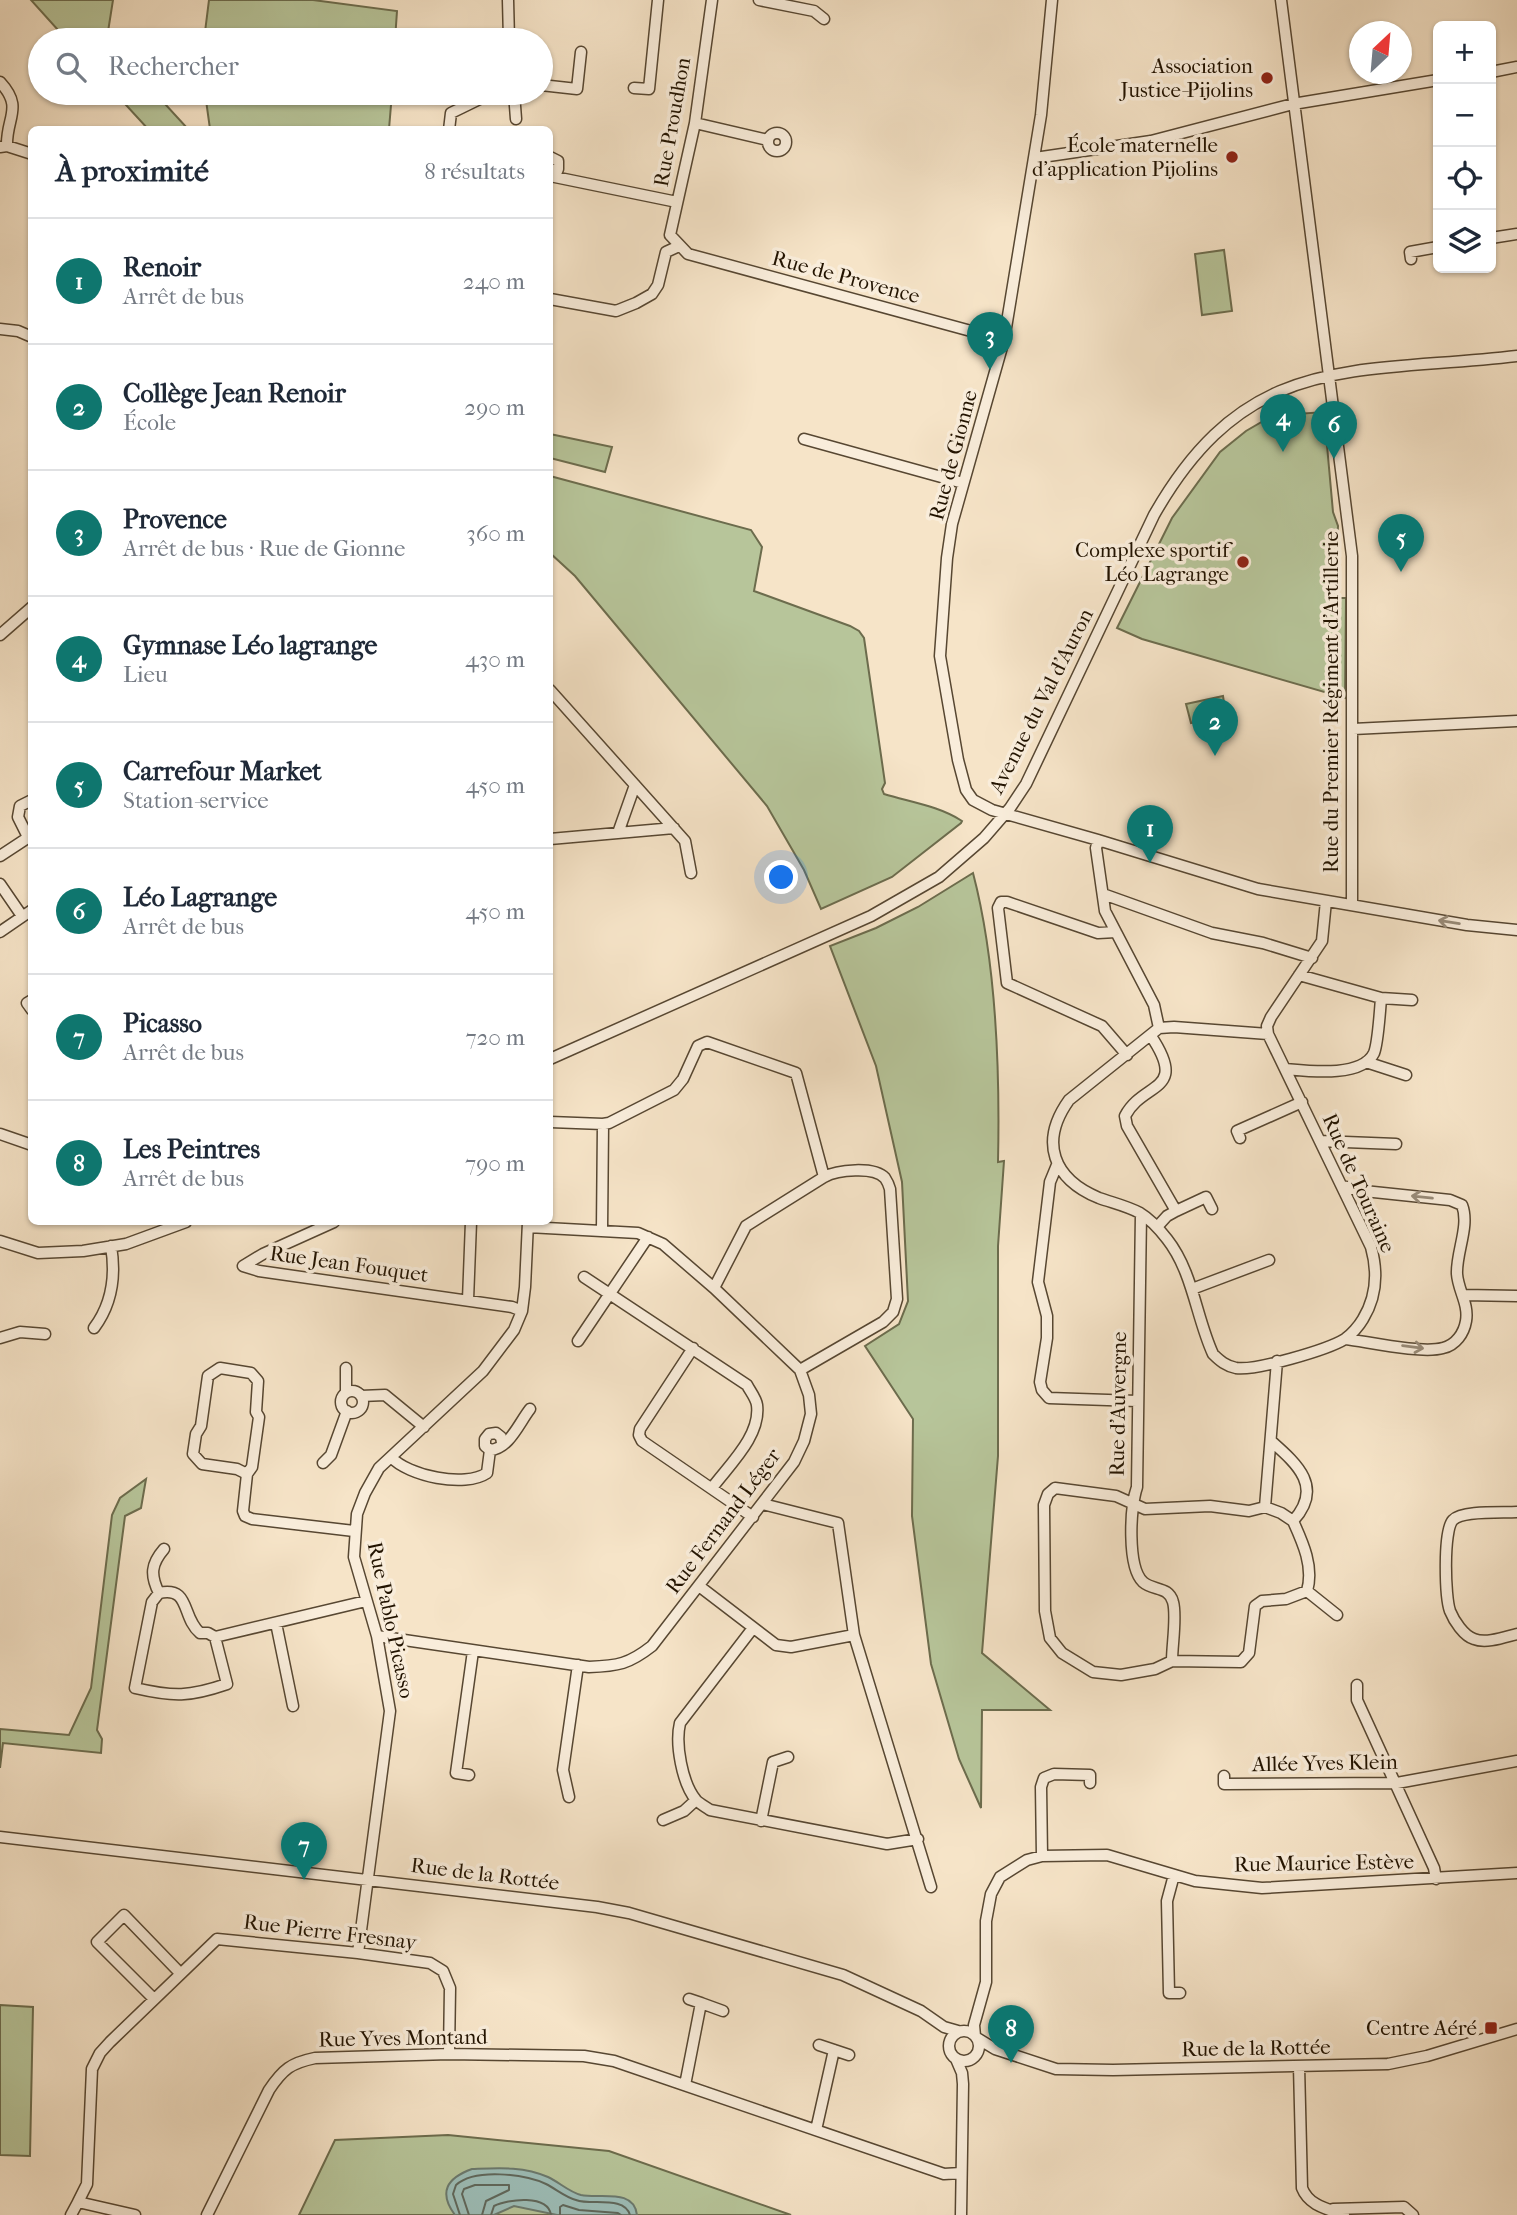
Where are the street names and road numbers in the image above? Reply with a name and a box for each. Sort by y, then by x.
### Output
street label: Rue Proudhon [649,55,695,189]
street label: Rue de Provence [770,246,922,308]
street label: Rue de Gionne [924,387,982,523]
street label: Rue du Premier Régiment d'Artillerie [1319,531,1343,873]
street label: Avenue du Val d'Auron [983,605,1098,798]
street label: Rue de Touraine [1318,1110,1400,1256]
street label: Rue Jean Fouquet [268,1241,430,1287]
street label: Rue d'Auvergne [1105,1331,1131,1477]
street label: Rue Fernand Léger [661,1444,785,1598]
street label: Rue Pablo Picasso [363,1540,419,1700]
street label: Allée Yves Klein [1251,1750,1398,1776]
street label: Rue Maurice Estève [1234,1849,1414,1877]
street label: Rue de la Rottée [409,1853,561,1895]
street label: Rue Pierre Fresnay [242,1909,419,1955]
street label: Rue Yves Montand [318,2025,488,2051]
street label: Rue de la Rottée [1181,2035,1331,2061]

